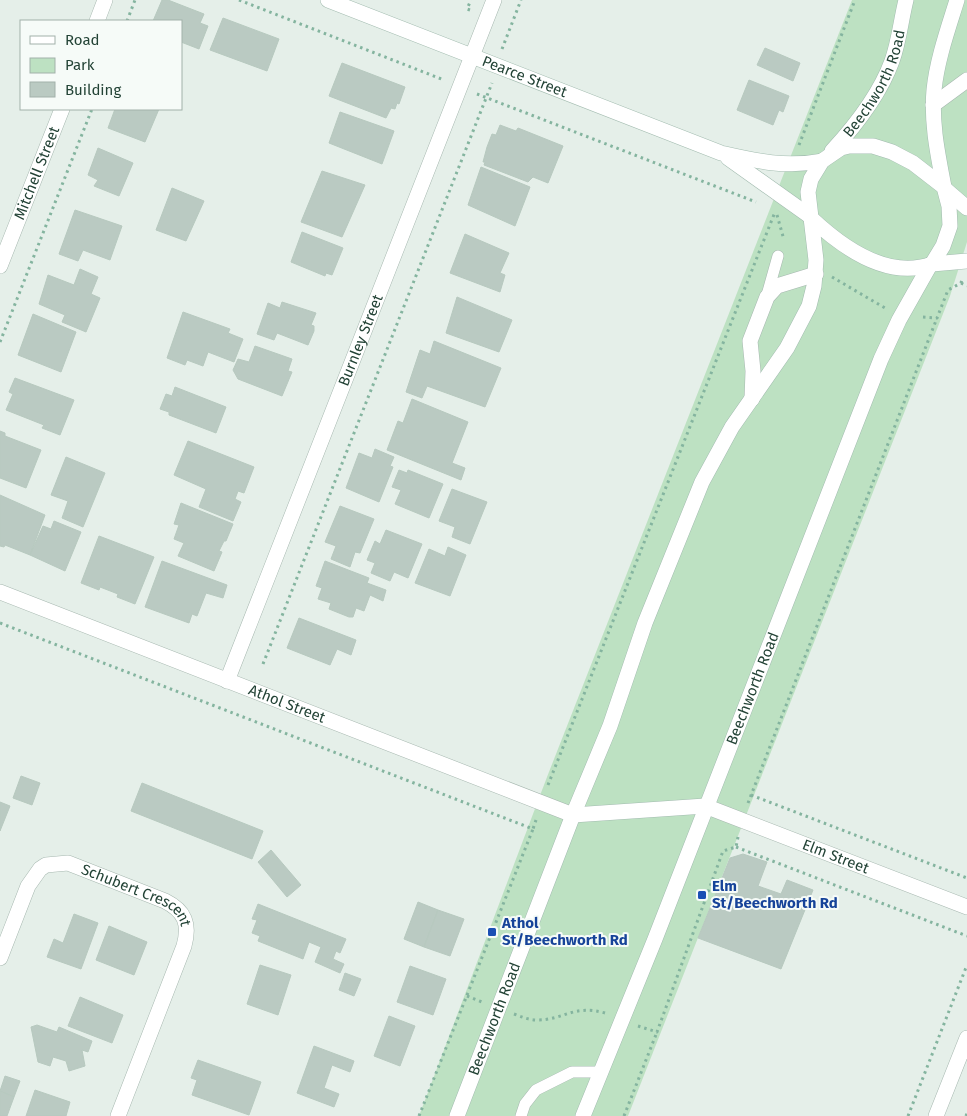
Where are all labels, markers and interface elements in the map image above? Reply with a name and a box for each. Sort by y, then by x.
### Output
legend [20,20,182,110]
street label: Beechworth Road [839,28,909,141]
text: Road [65,31,100,49]
street label: Pearce Street [480,52,570,101]
text: Park [65,56,95,74]
text: Building [65,81,121,99]
street label: Mitchell Street [10,123,63,222]
street label: Burnley Street [335,291,387,389]
street label: Beechworth Road [723,629,783,747]
street label: Athol Street [246,681,328,727]
street label: Elm Street [800,835,872,878]
street label: Schubert Crescent [79,860,195,928]
place label: Elm St/Beechworth Rd [712,877,838,912]
marker: Elm St/Beechworth Rd [696,889,708,901]
place label: Athol St/Beechworth Rd [501,914,628,949]
marker: Athol St/Beechworth Rd [486,926,498,938]
street label: Beechworth Road [464,960,524,1078]

